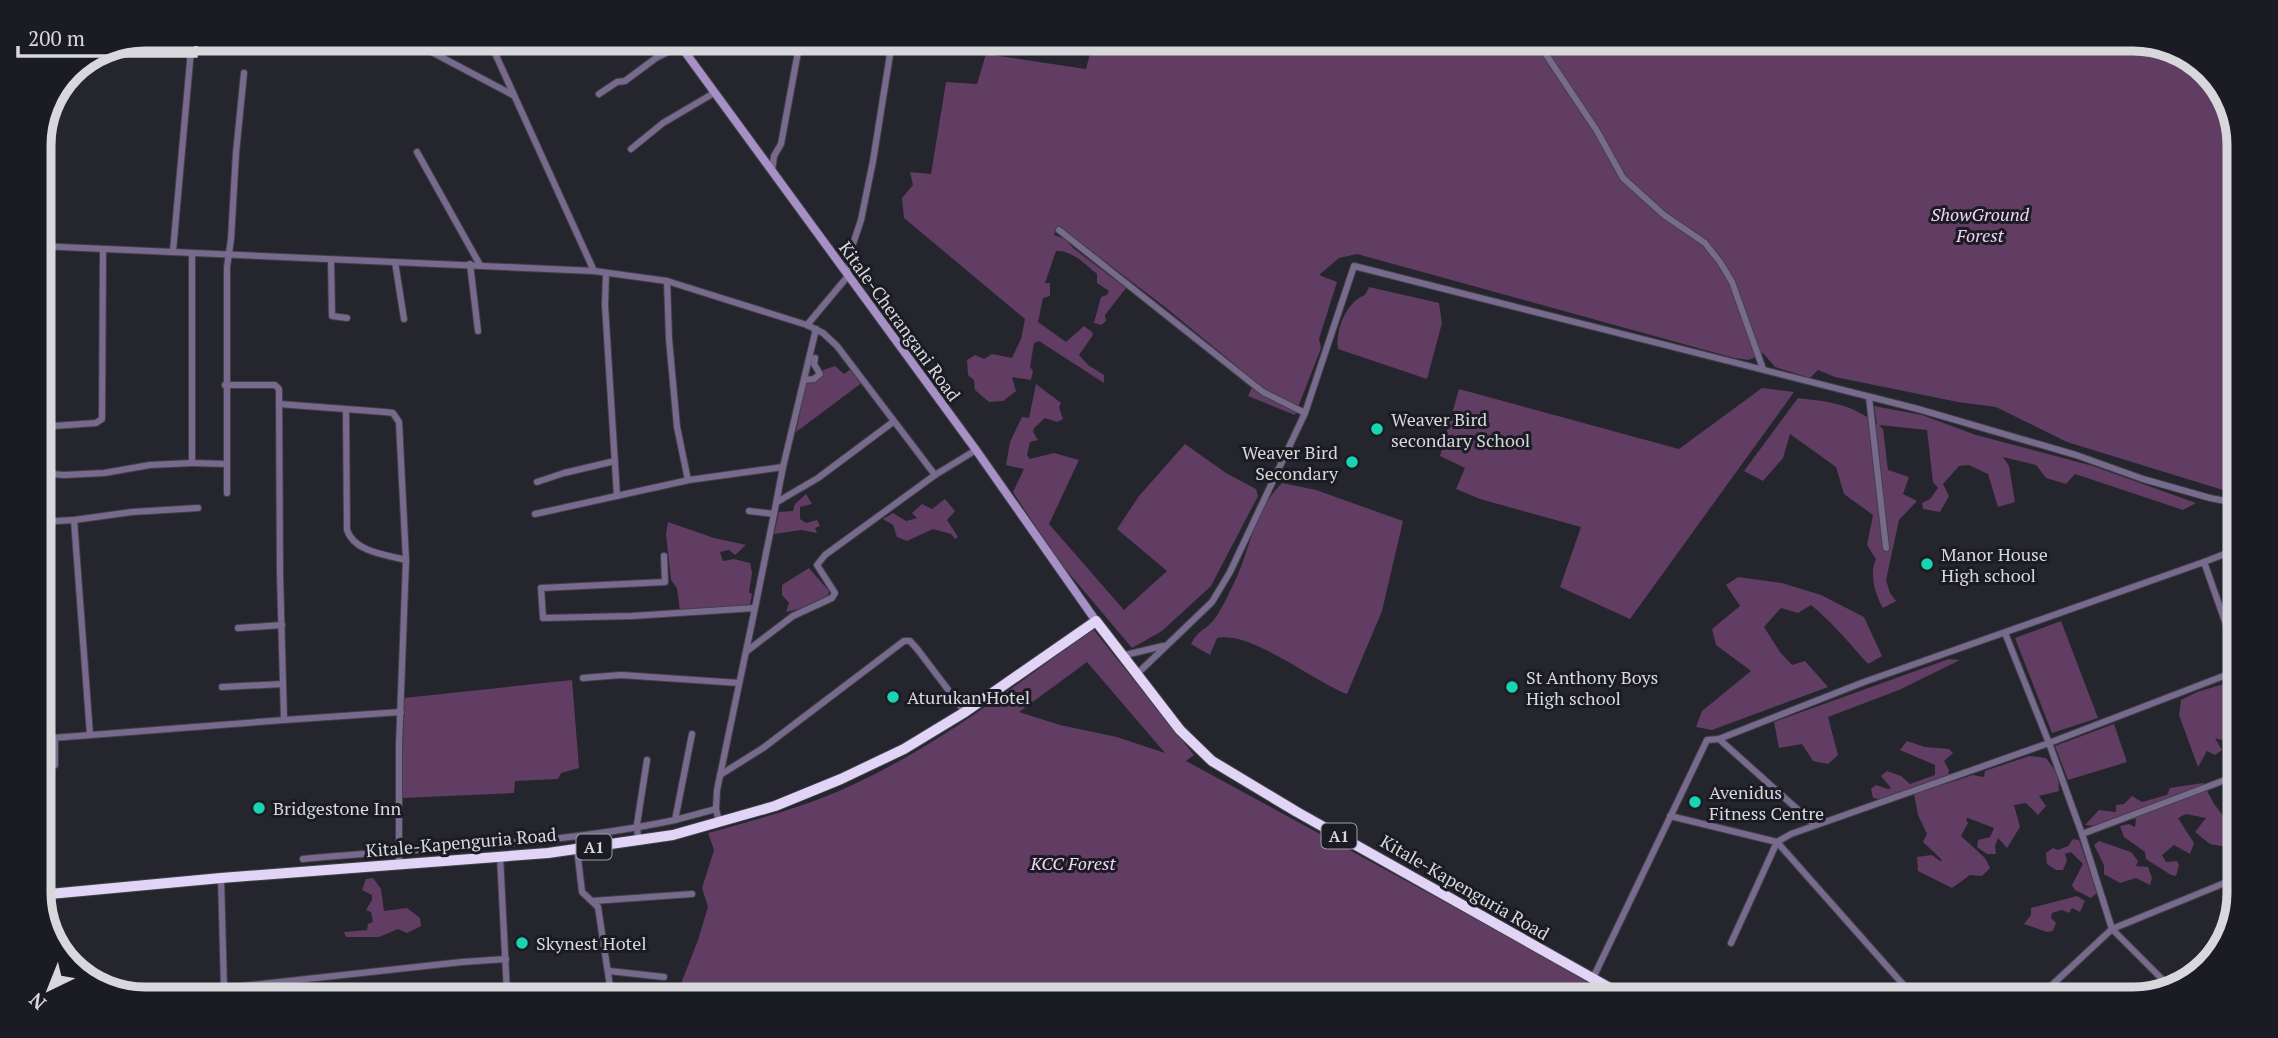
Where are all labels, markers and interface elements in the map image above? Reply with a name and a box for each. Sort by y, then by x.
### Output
scale bar [18,14,196,58]
text: 200 m [28,24,85,52]
park label: ShowGround Forest [1931,202,2030,247]
street label: Kitale-Cherangani Road [834,236,966,406]
place label: Weaver Bird secondary School [1391,407,1530,452]
marker: Weaver Bird secondary School [1369,421,1385,437]
place label: Weaver Bird Secondary [1242,440,1339,485]
marker: Weaver Bird Secondary [1344,454,1360,470]
place label: Manor House High school [1941,542,2048,587]
marker: Manor House High school [1919,556,1935,572]
place label: St Anthony Boys High school [1526,665,1658,710]
marker: St Anthony Boys High school [1504,679,1520,695]
place label: Aturukan Hotel [907,685,1030,709]
marker: Aturukan Hotel [885,689,901,705]
place label: Avenidus Fitness Centre [1709,780,1824,825]
marker: Avenidus Fitness Centre [1687,794,1703,810]
place label: Bridgestone Inn [273,796,401,820]
marker: Bridgestone Inn [251,800,267,816]
street label: Kitale-Kapenguria Road [365,822,557,862]
road number: A1 [1322,824,1356,848]
street label: Kitale-Kapenguria Road [1376,829,1554,945]
road number: A1 [576,834,612,860]
park label: KCC Forest [1029,851,1117,875]
place label: Skynest Hotel [536,931,647,955]
marker: Skynest Hotel [514,935,530,951]
north arrow [14,954,84,1024]
text: N [23,987,51,1016]

